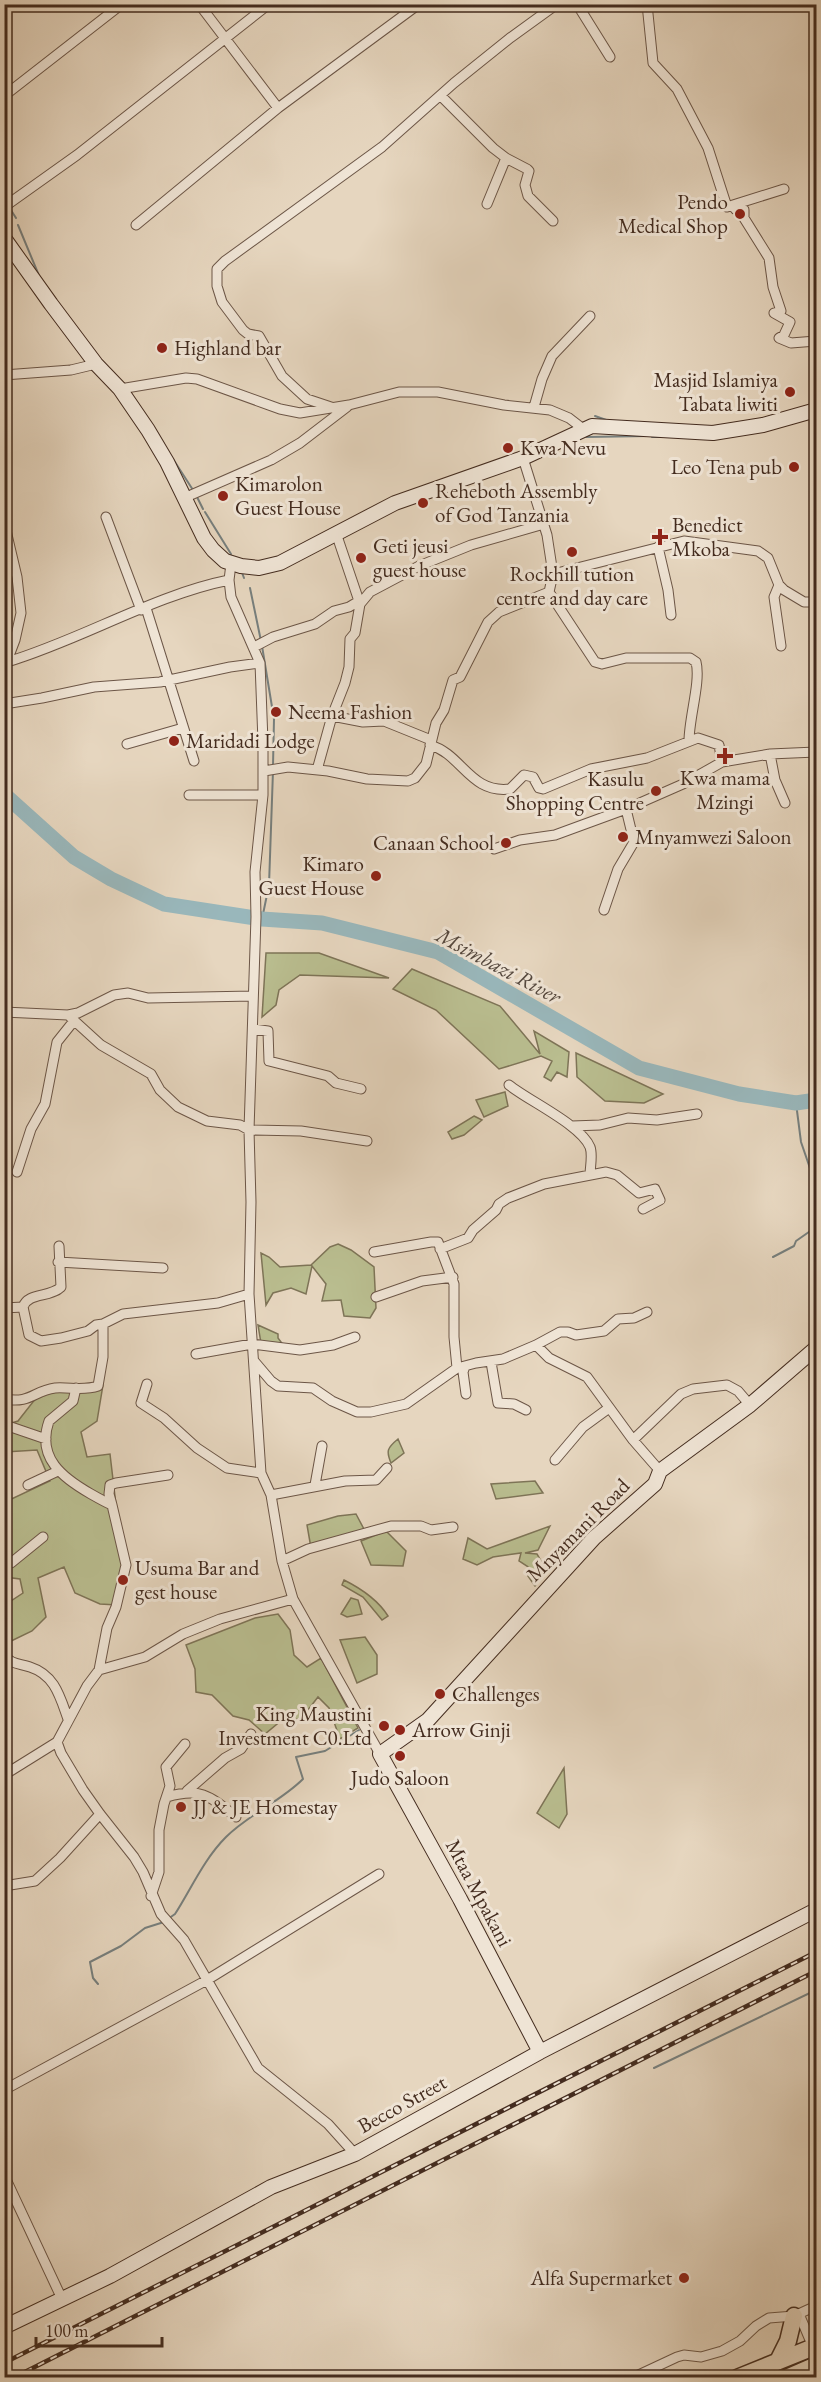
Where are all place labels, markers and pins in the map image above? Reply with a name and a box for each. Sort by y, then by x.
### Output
place label: Pendo Medical Shop [618,188,728,239]
marker: Pendo Medical Shop [733,207,747,221]
place label: Highland bar [174,334,281,361]
marker: Highland bar [155,341,169,355]
place label: Masjid Islamiya Tabata liwiti [654,366,779,417]
marker: Masjid Islamiya Tabata liwiti [783,385,797,399]
place label: Kwa Nevu [520,434,606,461]
marker: Kwa Nevu [501,441,515,455]
place label: Leo Tena pub [671,453,782,480]
marker: Leo Tena pub [787,460,801,474]
place label: Kimarolon Guest House [235,470,341,521]
place label: Reheboth Assembly of God Tanzania [435,477,598,528]
marker: Kimarolon Guest House [216,489,230,503]
marker: Reheboth Assembly of God Tanzania [416,496,430,510]
place label: Benedict Mkoba [672,511,743,562]
marker: Benedict Mkoba [653,530,667,544]
place label: Geti jeusi guest house [373,532,466,583]
marker: Rockhill tution centre and day care [565,545,579,559]
marker: Geti jeusi guest house [354,551,368,565]
place label: Rockhill tution centre and day care [496,560,648,611]
place label: Neema Fashion [288,698,412,725]
marker: Neema Fashion [269,705,283,719]
place label: Maridadi Lodge [186,727,315,754]
marker: Maridadi Lodge [167,734,181,748]
marker: Kwa mama Mzingi [718,749,732,763]
place label: Kwa mama Mzingi [680,764,771,815]
place label: Kasulu Shopping Centre [506,765,644,816]
marker: Kasulu Shopping Centre [649,784,663,798]
place label: Mnyamwezi Saloon [635,823,792,850]
place label: Canaan School [373,829,494,856]
marker: Mnyamwezi Saloon [616,830,630,844]
marker: Canaan School [499,836,513,850]
place label: Kimaro Guest House [258,850,364,901]
marker: Kimaro Guest House [369,869,383,883]
place label: Usuma Bar and gest house [135,1554,260,1605]
marker: Usuma Bar and gest house [116,1573,130,1587]
place label: Challenges [452,1680,540,1707]
marker: Challenges [433,1687,447,1701]
place label: King Maustini Investment C0.Ltd [218,1700,372,1751]
place label: Arrow Ginji [411,1716,511,1743]
marker: King Maustini Investment C0.Ltd [377,1719,391,1733]
marker: Arrow Ginji [393,1723,407,1737]
marker: Judo Saloon [393,1749,407,1763]
place label: Judo Saloon [349,1764,449,1791]
place label: JJ & JE Homestay [191,1793,338,1820]
marker: JJ & JE Homestay [174,1800,188,1814]
place label: Alfa Supermarket [529,2264,672,2291]
marker: Alfa Supermarket [677,2271,691,2285]

